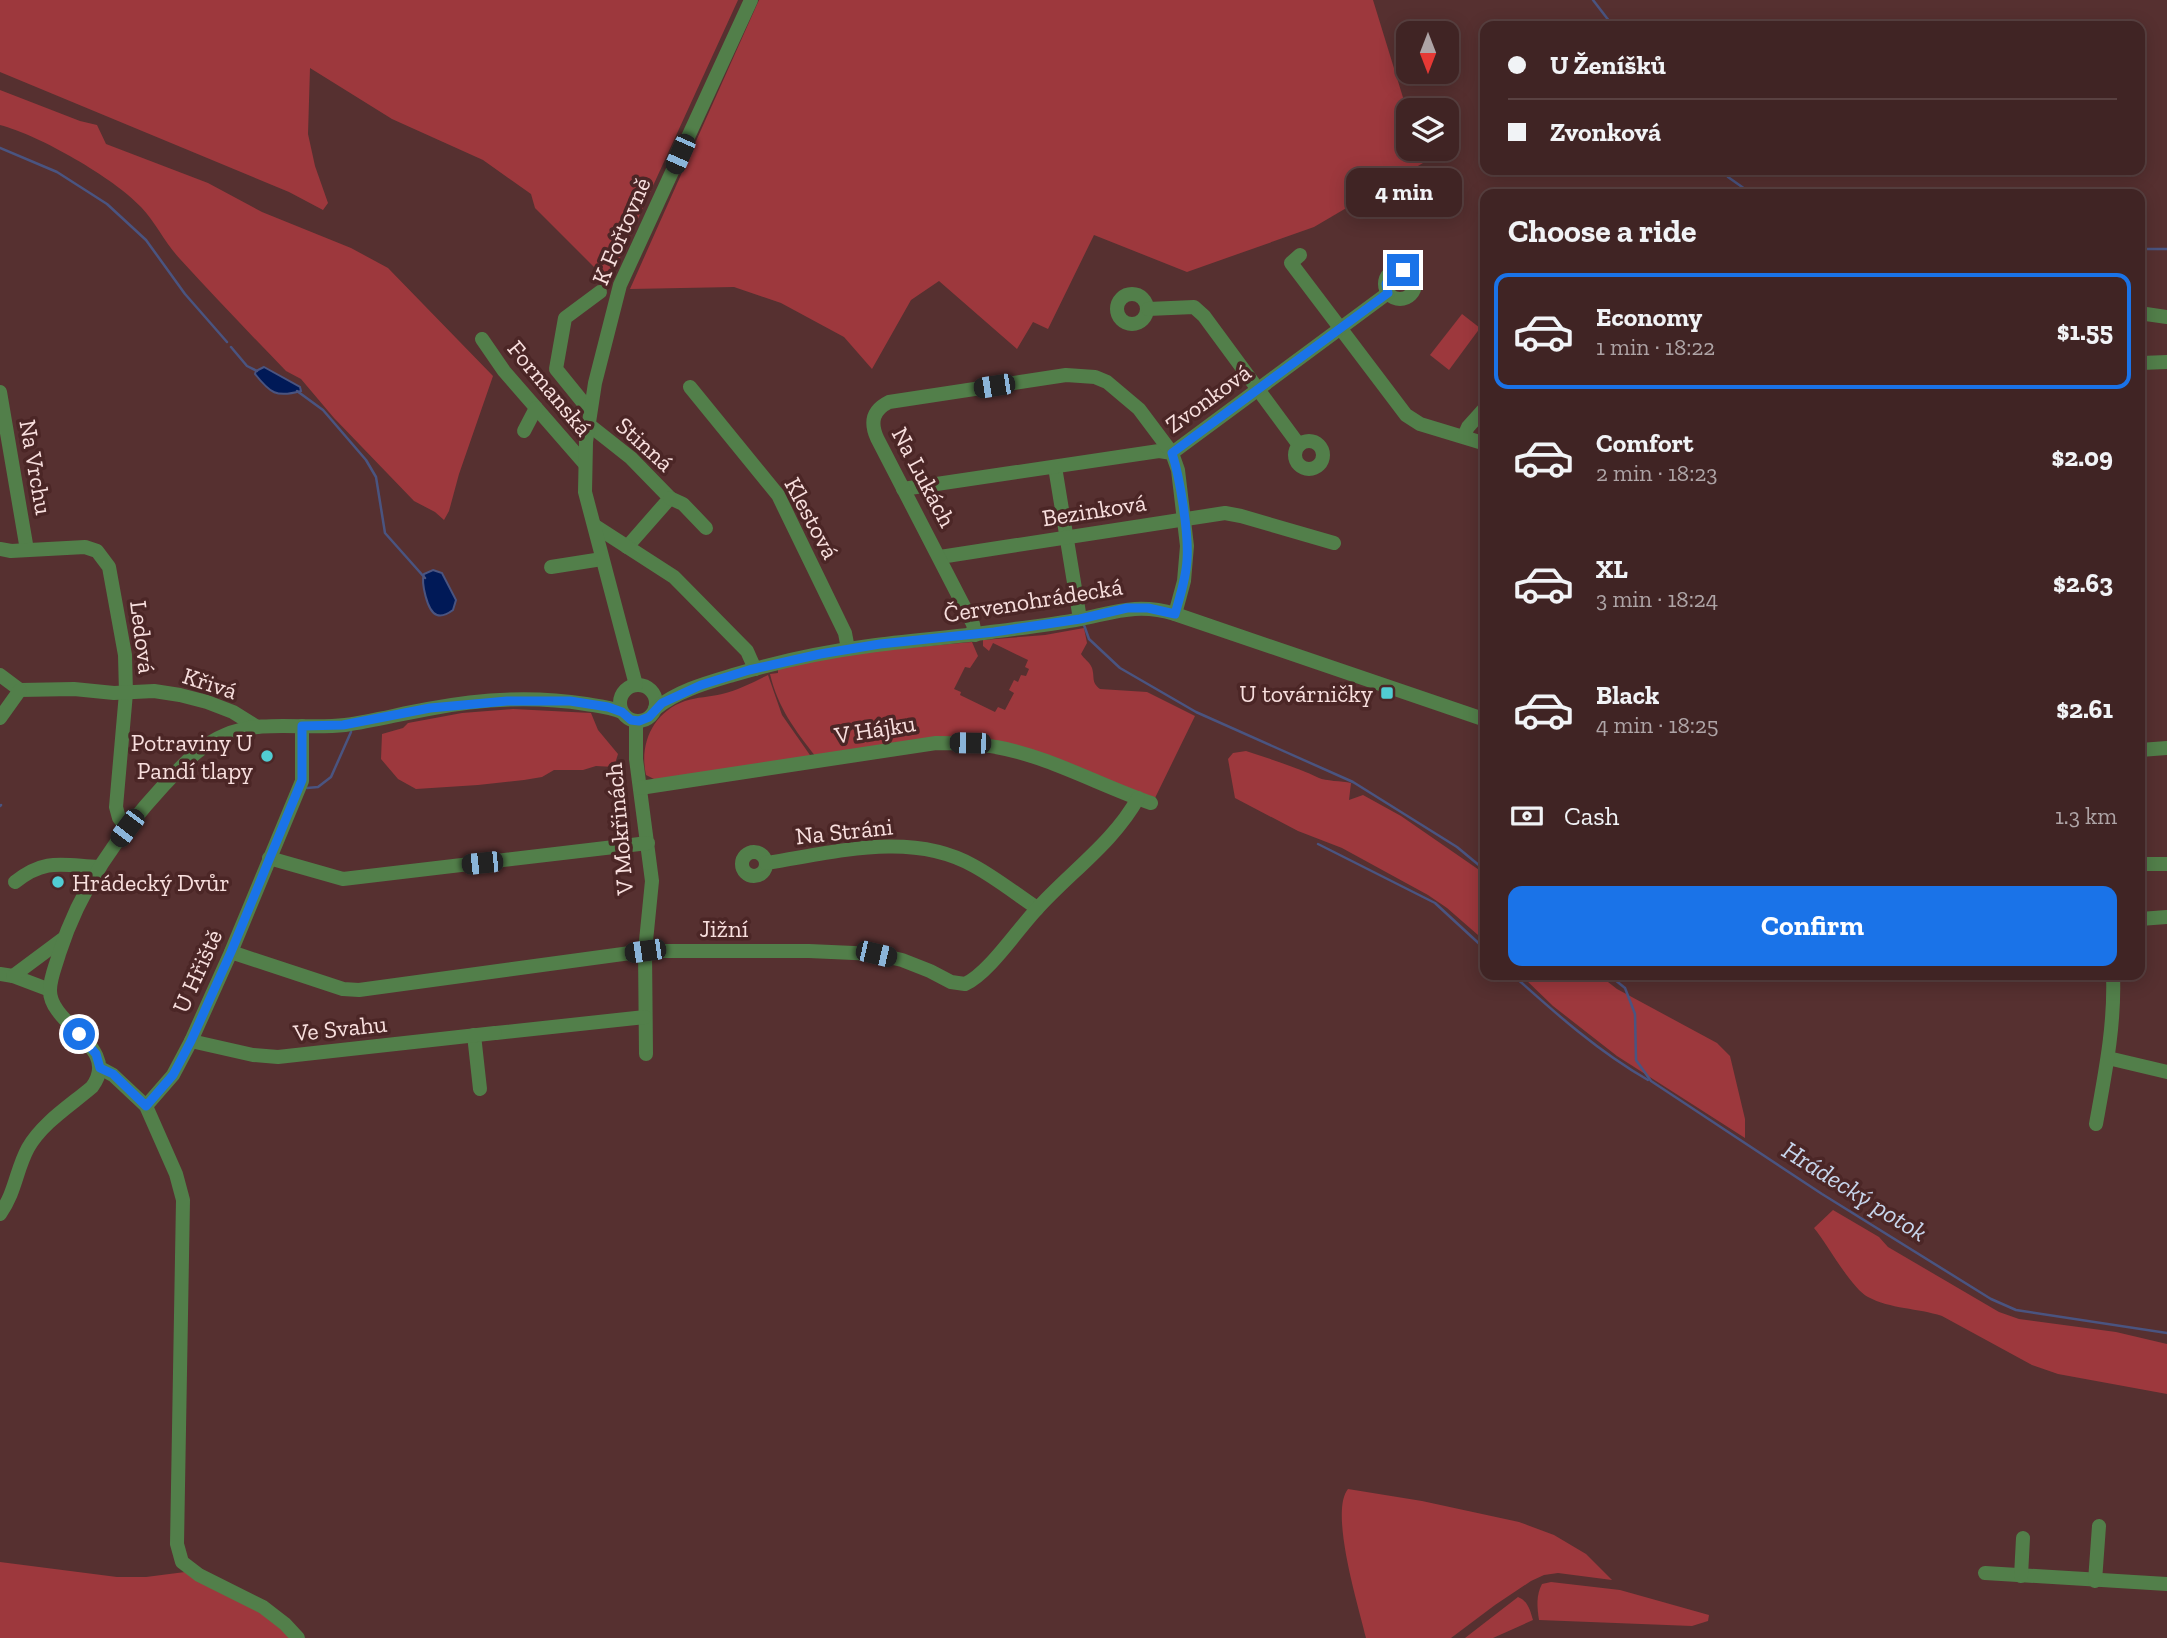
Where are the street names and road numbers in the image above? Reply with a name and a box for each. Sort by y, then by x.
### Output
street label: K Fořtovně [585,173,657,289]
street label: Formanská [502,334,599,442]
street label: Zvonková [1160,357,1257,439]
street label: Stinná [610,411,680,478]
street label: Na Vrchu [13,417,59,517]
street label: Na Lukách [886,422,963,532]
street label: Klestová [778,472,846,564]
street label: Bezinková [1040,487,1149,533]
street label: Červenohrádecká [941,571,1125,628]
street label: Ledová [124,599,162,676]
street label: Křivá [179,661,241,706]
street label: V Hájku [831,708,918,750]
street label: V Mokřinách [599,761,639,897]
street label: Na Stráni [794,811,895,851]
street label: Jižní [700,914,749,943]
street label: U Hřiště [166,925,228,1017]
street label: Ve Svahu [291,1009,389,1047]

